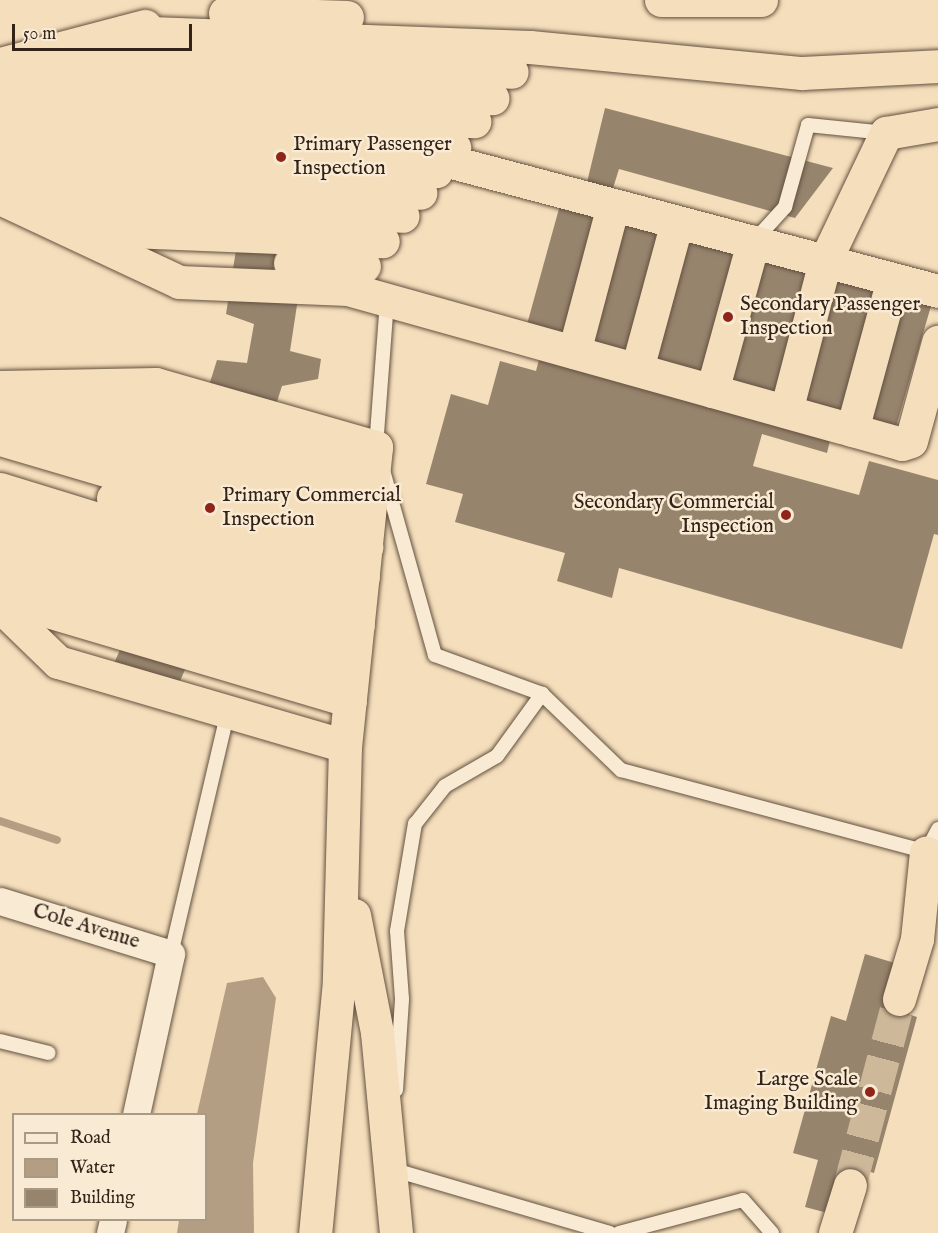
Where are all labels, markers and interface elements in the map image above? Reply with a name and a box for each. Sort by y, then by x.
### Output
scale bar [15,12,195,50]
text: 50 m [23,23,56,46]
place label: Primary Passenger Inspection [293,132,452,182]
marker: Primary Passenger Inspection [274,150,288,164]
place label: Secondary Passenger Inspection [740,292,920,342]
marker: Secondary Passenger Inspection [721,310,735,324]
place label: Primary Commercial Inspection [222,483,401,533]
place label: Secondary Commercial Inspection [574,490,774,540]
marker: Primary Commercial Inspection [203,501,217,515]
marker: Secondary Commercial Inspection [779,508,793,522]
street label: Cole Avenue [30,899,142,955]
place label: Large Scale Imaging Building [704,1067,858,1117]
marker: Large Scale Imaging Building [863,1085,877,1099]
legend [12,1113,207,1221]
text: Road [70,1127,111,1150]
text: Water [70,1157,115,1180]
text: Building [70,1187,135,1210]

